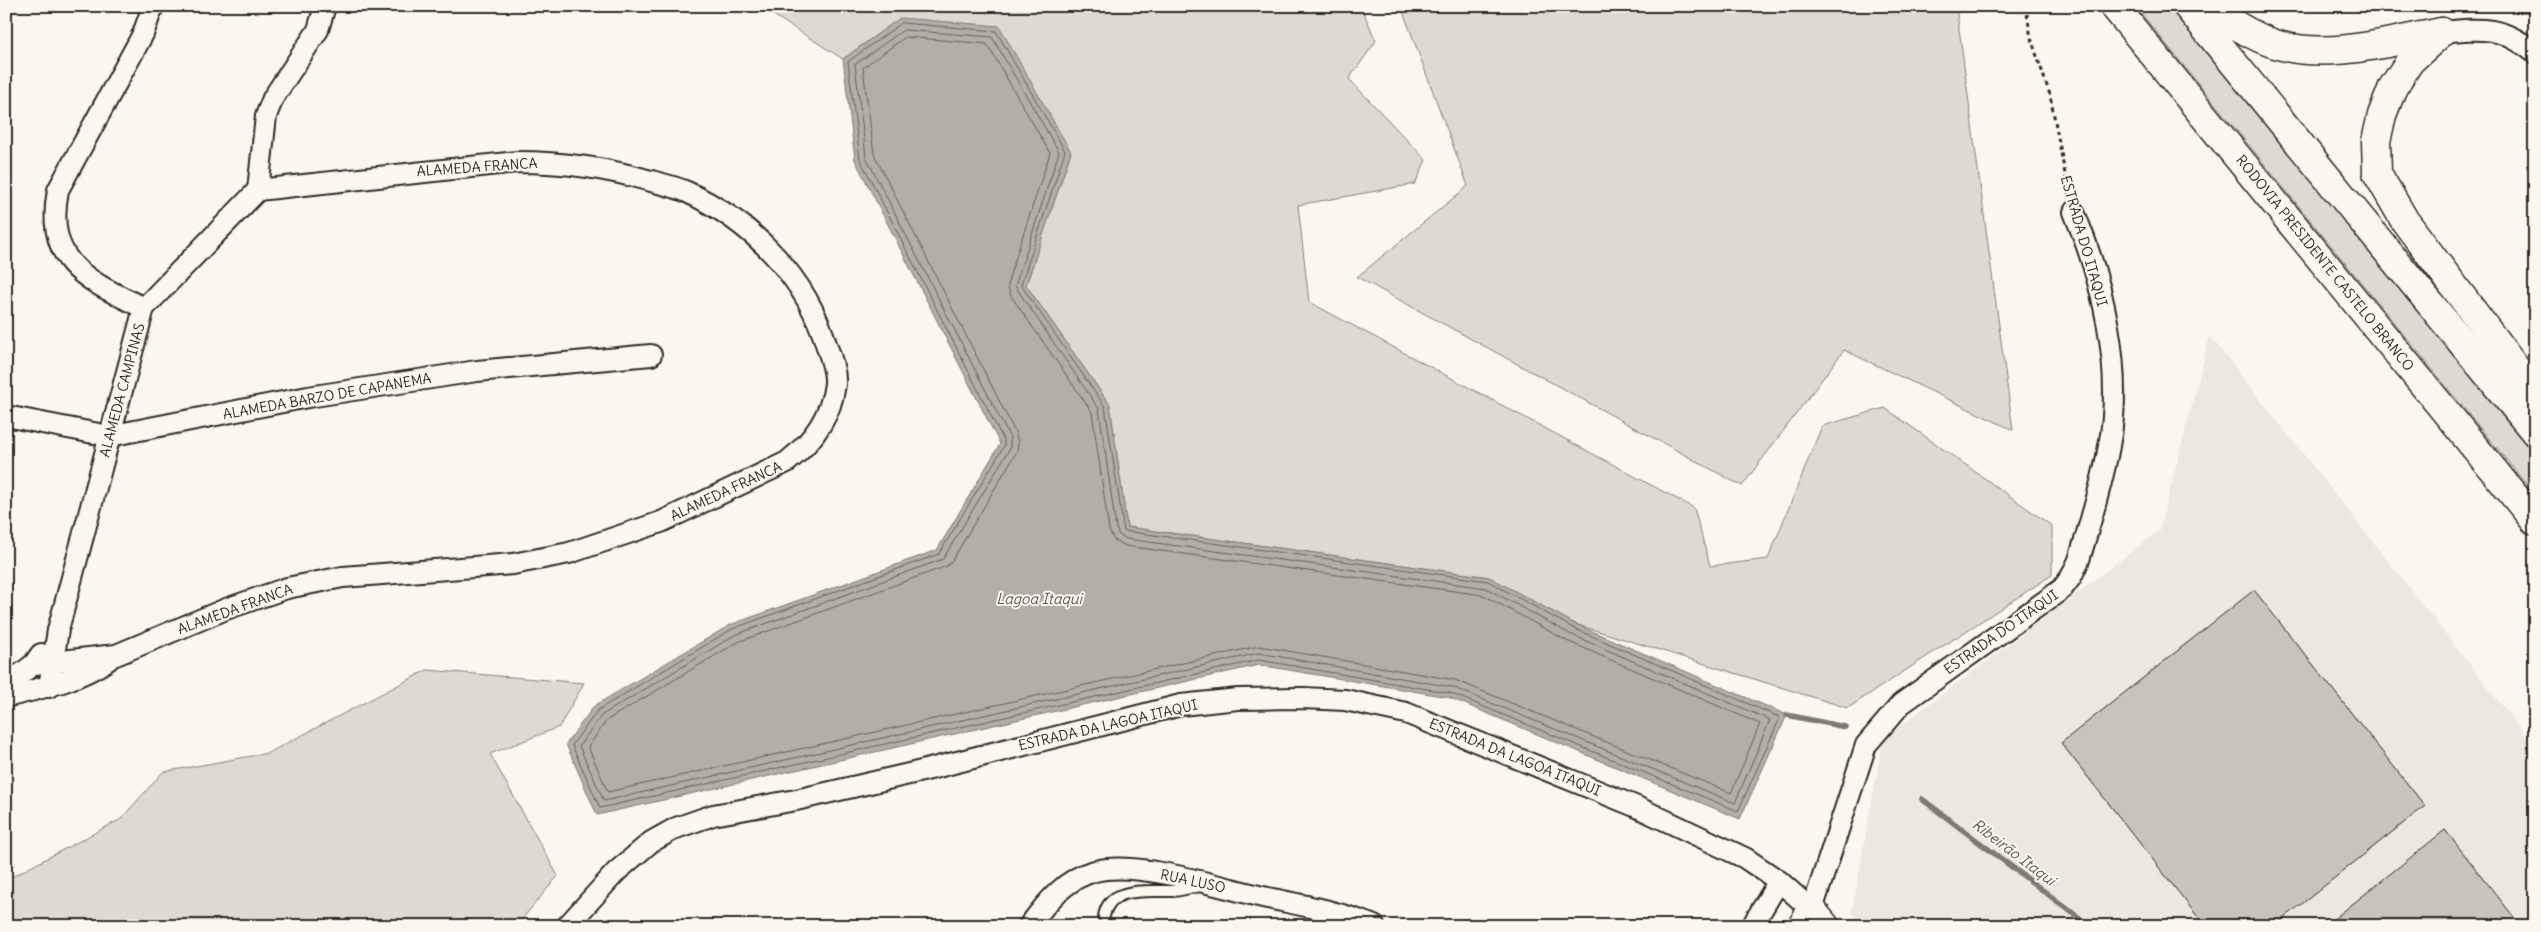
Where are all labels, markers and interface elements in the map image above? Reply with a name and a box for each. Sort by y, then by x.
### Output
street label: RODOVIA PRESIDENTE CASTELO BRANCO [2232,151,2418,375]
street label: ALAMEDA FRANCA [416,154,538,180]
street label: ESTRADA DO ITAQUI [2057,173,2111,309]
street label: ALAMEDA CAMPINAS [95,321,149,459]
street label: ALAMEDA BARZO DE CAPANEMA [221,369,433,423]
street label: ALAMEDA FRANCA [667,457,785,525]
street label: ALAMEDA FRANCA [175,580,295,638]
street label: ESTRADA DO ITAQUI [1940,586,2062,678]
water label: Lagoa Itaqui [996,589,1083,608]
street label: ESTRADA DA LAGOA ITAQUI [1017,696,1199,754]
street label: ESTRADA DA LAGOA ITAQUI [1427,714,1603,800]
water label: Ribeirão Itaqui [1969,815,2061,890]
street label: RUA LUSO [1159,865,1227,897]

